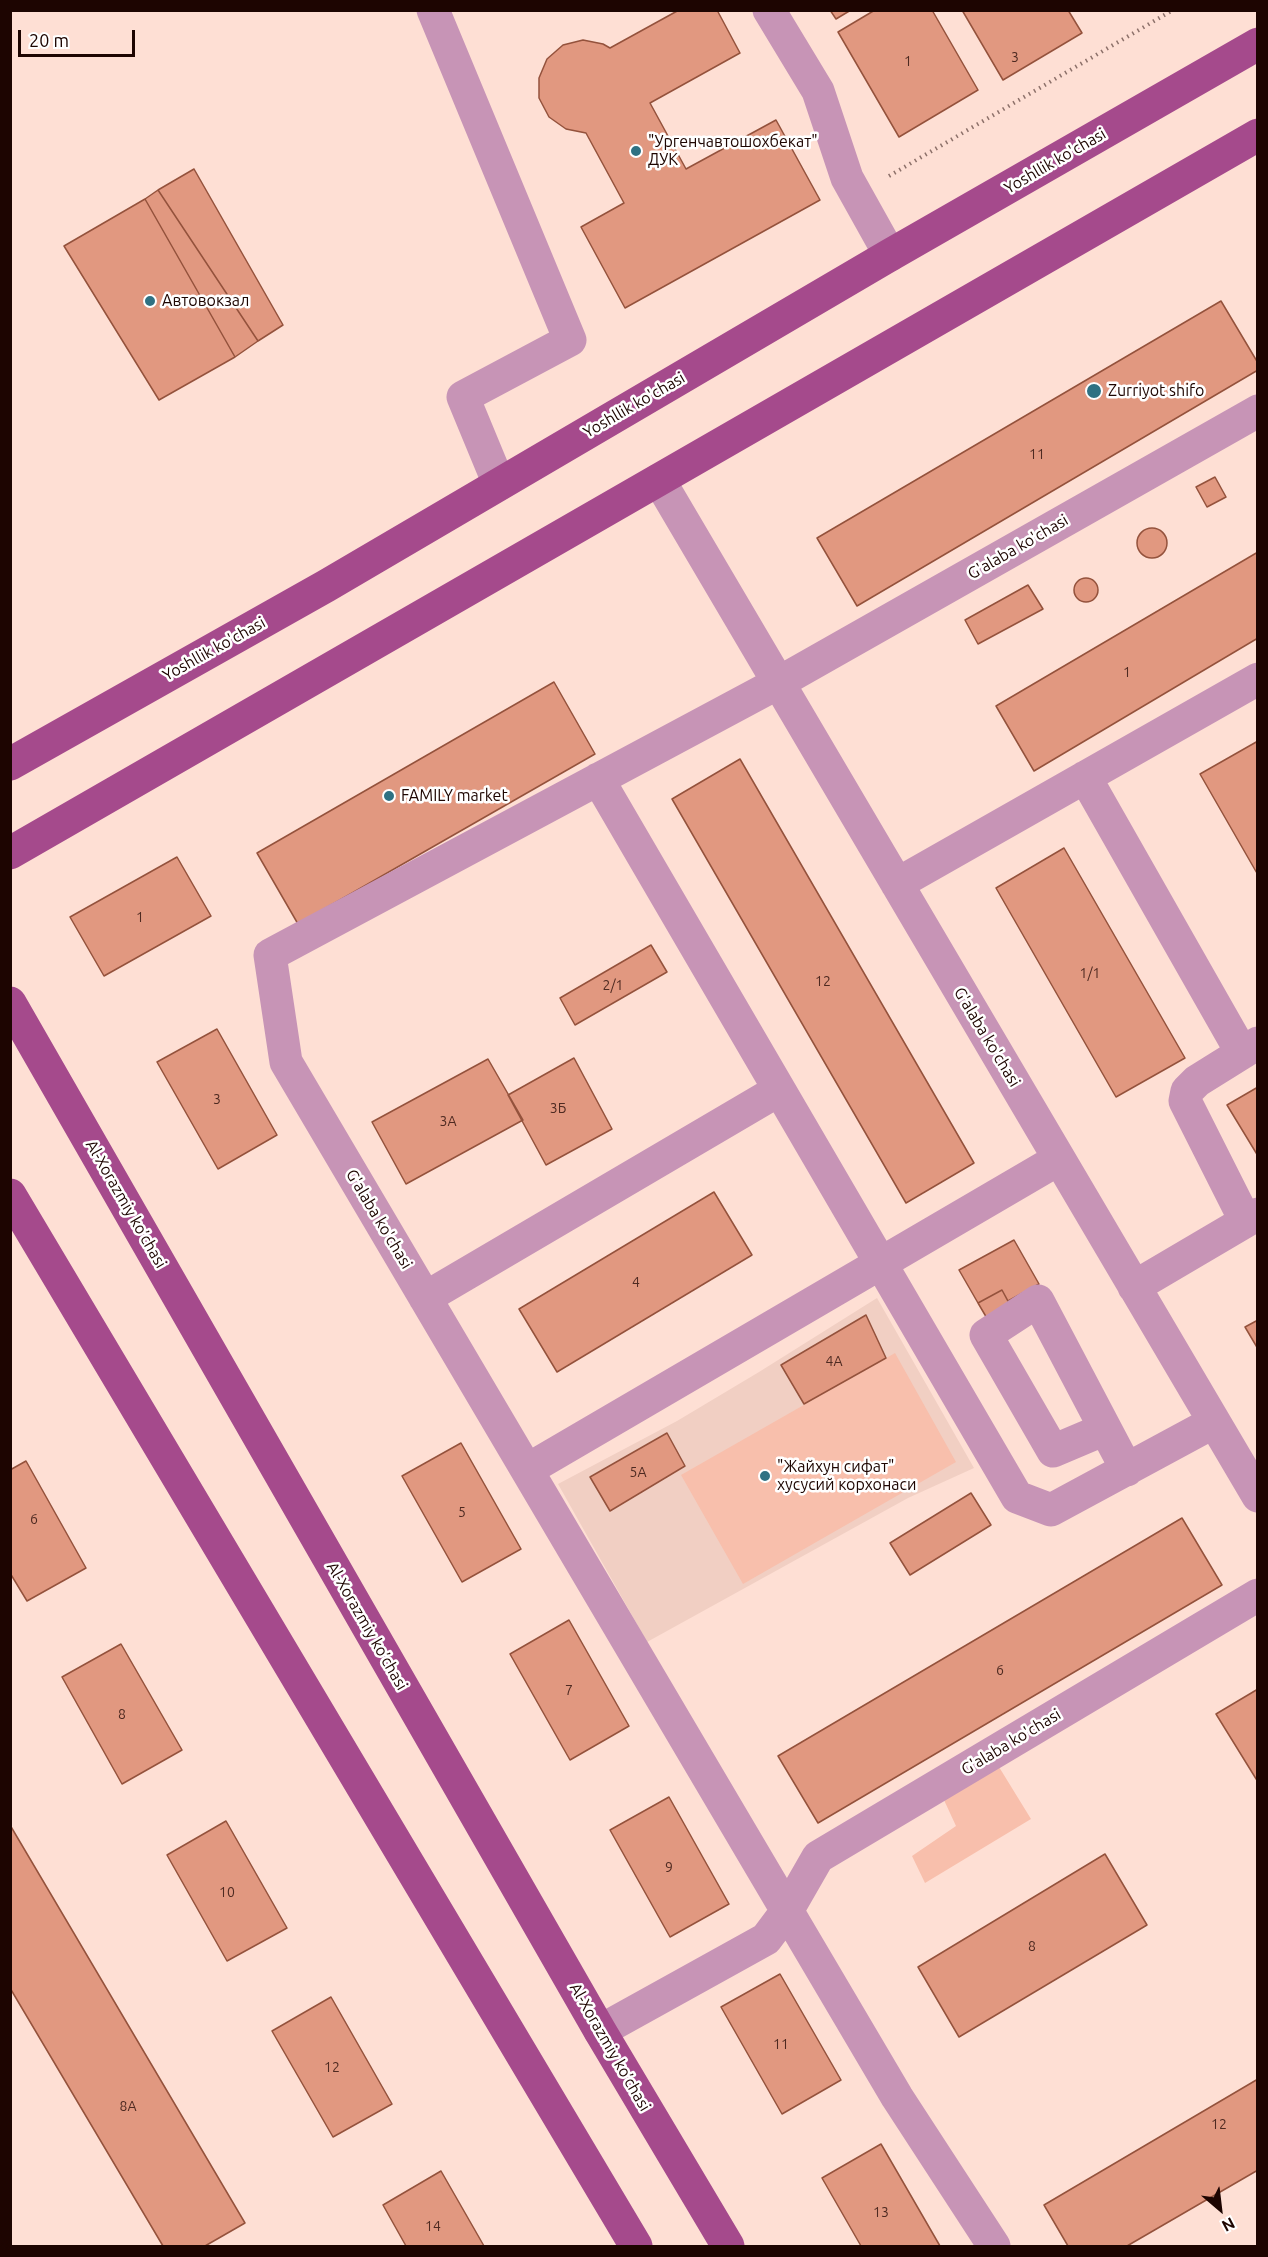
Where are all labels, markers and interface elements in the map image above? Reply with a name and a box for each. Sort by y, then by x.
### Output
scale bar [21,18,138,56]
text: 20 m [29,30,69,50]
house number: 3 [1011,49,1019,65]
house number: 1 [904,53,912,69]
street label: Yoshllik ko'chasi [1001,124,1109,198]
place label: "Ургенчавтошохбекат" ДУК [648,132,818,170]
marker: "Ургенчавтошохбекат" ДУК [629,144,643,158]
place label: Автовокзал [162,291,249,311]
marker: Автовокзал [143,294,157,308]
street label: Yoshllik ko'chasi [580,368,688,442]
place label: Zurriyot shifo [1108,381,1204,401]
marker: Zurriyot shifo [1085,382,1103,400]
house number: 11 [1029,446,1045,462]
street label: G'alaba ko'chasi [964,511,1072,583]
street label: Yoshllik ko'chasi [159,613,269,685]
house number: 1 [1123,664,1131,680]
place label: FAMILY market [401,786,508,806]
marker: FAMILY market [382,789,396,803]
house number: 1 [136,909,144,925]
house number: 1/1 [1080,965,1100,981]
house number: 12 [815,973,831,989]
house number: 2/1 [603,977,623,993]
street label: G'alaba ko'chasi [950,984,1024,1090]
house number: 3 [213,1091,221,1107]
house number: 3Б [550,1100,566,1116]
house number: 3А [440,1113,456,1129]
street label: Al-Xorazmiy ko’chasi [82,1137,170,1271]
street label: G'alaba ko'chasi [342,1166,416,1272]
house number: 4 [632,1274,640,1290]
house number: 4A [826,1353,842,1369]
place label: "Жайхун сифат" хусусий корхонаси [777,1457,916,1495]
house number: 5A [630,1464,646,1480]
marker: "Жайхун сифат" хусусий корхонаси [758,1469,772,1483]
house number: 5 [458,1504,466,1520]
house number: 6 [30,1511,38,1527]
street label: Al-Xorazmiy ko’chasi [323,1559,411,1693]
house number: 6 [996,1662,1004,1678]
house number: 7 [565,1682,573,1698]
street label: G'alaba ko'chasi [958,1705,1064,1779]
house number: 8 [118,1706,126,1722]
house number: 9 [665,1859,673,1875]
house number: 10 [219,1884,235,1900]
house number: 8 [1028,1938,1036,1954]
street label: Al-Xorazmiy ko’chasi [566,1980,654,2114]
house number: 11 [773,2036,789,2052]
house number: 12 [324,2059,340,2075]
house number: 8А [120,2098,136,2114]
house number: 12 [1211,2116,1227,2132]
north arrow [1190,2179,1250,2239]
house number: 13 [873,2204,889,2220]
text: N [1219,2214,1238,2236]
house number: 14 [425,2218,441,2234]

